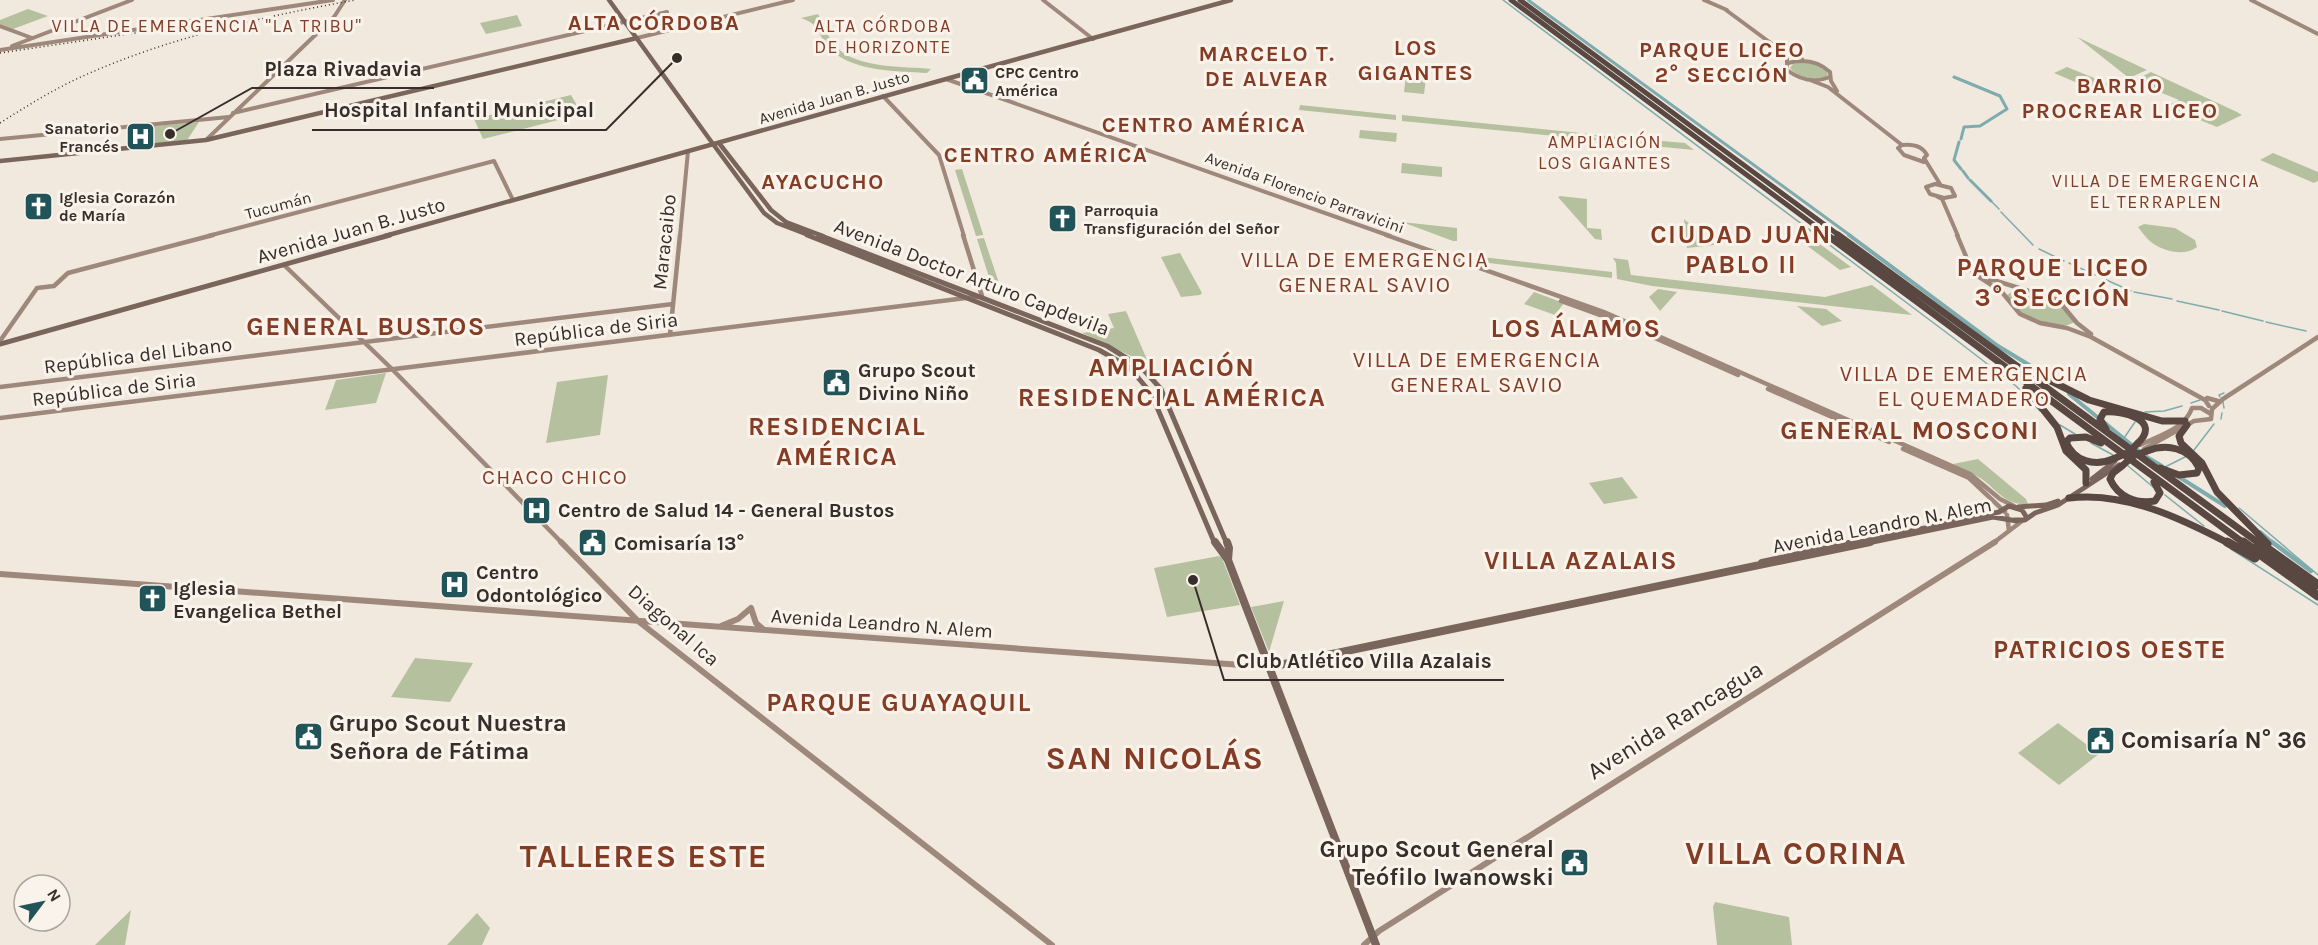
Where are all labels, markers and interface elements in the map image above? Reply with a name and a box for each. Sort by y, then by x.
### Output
district label: ALTA CÓRDOBA [568,9,740,36]
district label: ALTA CÓRDOBA DE HORIZONTE [814,14,952,58]
district label: VILLA DE EMERGENCIA "LA TRIBU" [51,15,363,37]
district label: LOS GIGANTES [1358,35,1474,86]
district label: PARQUE LICEO 2° SECCIÓN [1639,37,1805,88]
district label: MARCELO T. DE ALVEAR [1199,41,1335,92]
callout: Plaza Rivadavia [252,49,434,88]
text: Plaza Rivadavia [264,57,422,81]
place label: CPC Centro América [995,63,1079,100]
public building icon: CPC Centro América [958,65,990,97]
street label: Avenida Juan B. Justo [757,67,912,128]
district label: BARRIO PROCREAR LICEO [2022,73,2218,124]
callout: Hospital Infantil Municipal [312,91,606,130]
text: Hospital Infantil Municipal [324,98,594,122]
district label: CENTRO AMÉRICA [1102,111,1306,138]
place label: Sanatorio Francés [44,119,119,156]
hospital icon: Sanatorio Francés [124,121,156,153]
district label: AMPLIACIÓN LOS GIGANTES [1538,130,1672,174]
district label: CENTRO AMÉRICA [944,141,1148,168]
street label: Avenida Florencio Parravicini [1203,148,1407,237]
district label: AYACUCHO [761,169,885,195]
district label: VILLA DE EMERGENCIA EL TERRAPLEN [2052,170,2260,213]
place label: Iglesia Corazón de María [59,188,175,225]
street label: Tucumán [243,188,313,223]
church icon: Iglesia Corazón de María [22,190,54,222]
street label: Avenida Juan B. Justo [254,193,448,268]
street label: Maracaibo [648,193,681,291]
place label: Parroquia Transfiguración del Señor [1084,201,1280,238]
church icon: Parroquia Transfiguración del Señor [1047,203,1079,235]
street label: Avenida Doctor Arturo Capdevila [831,214,1113,341]
district label: CIUDAD JUAN PABLO II [1650,219,1832,280]
district label: VILLA DE EMERGENCIA GENERAL SAVIO [1241,247,1489,298]
district label: PARQUE LICEO 3° SECCIÓN [1957,252,2149,313]
street label: República de Siria [513,308,679,351]
district label: GENERAL BUSTOS [246,311,486,342]
district label: LOS ÁLAMOS [1490,312,1662,344]
street label: República del Libano [43,333,233,378]
district label: VILLA DE EMERGENCIA GENERAL SAVIO [1353,347,1601,398]
district label: AMPLIACIÓN RESIDENCIAL AMÉRICA [1018,351,1326,413]
place label: Grupo Scout Divino Niño [858,359,976,405]
district label: VILLA DE EMERGENCIA EL QUEMADERO [1840,361,2088,412]
public building icon: Grupo Scout Divino Niño [821,366,853,398]
street label: República de Siria [31,368,197,411]
district label: RESIDENCIAL AMÉRICA [748,411,926,472]
district label: GENERAL MOSCONI [1780,415,2040,446]
district label: CHACO CHICO [482,465,628,489]
street label: Avenida Leandro N. Alem [1771,493,1994,558]
hospital icon: Centro de Salud 14 - General Bustos [521,494,553,526]
place label: Centro de Salud 14 - General Bustos [558,499,895,522]
public building icon: Comisaría 13° [577,527,609,559]
place label: Comisaría 13° [614,532,744,555]
district label: VILLA AZALAIS [1484,545,1678,576]
place label: Centro Odontológico [476,561,602,607]
hospital icon: Centro Odontológico [439,568,471,600]
place label: Iglesia Evangelica Bethel [173,577,342,623]
street label: Diagonal Ica [624,580,724,671]
church icon: Iglesia Evangelica Bethel [136,583,168,615]
street label: Avenida Leandro N. Alem [770,604,994,643]
district label: PATRICIOS OESTE [1993,634,2227,665]
callout: Club Atlético Villa Azalais [1224,641,1504,680]
text: Club Atlético Villa Azalais [1236,649,1492,673]
street label: Avenida Rancagua [1582,655,1768,785]
district label: PARQUE GUAYAQUIL [766,687,1032,718]
place label: Grupo Scout Nuestra Señora de Fátima [329,709,567,765]
public building icon: Grupo Scout Nuestra Señora de Fátima [292,721,324,753]
public building icon: Comisaría N° 36 [2084,724,2116,756]
place label: Comisaría N° 36 [2121,726,2307,754]
district label: SAN NICOLÁS [1046,738,1264,777]
place label: Grupo Scout General Teófilo Iwanowski [1319,835,1554,891]
district label: VILLA CORINA [1685,835,1907,872]
district label: TALLERES ESTE [520,838,768,875]
public building icon: Grupo Scout General Teófilo Iwanowski [1559,847,1591,879]
north arrow [12,873,72,933]
text: N [43,885,65,905]

